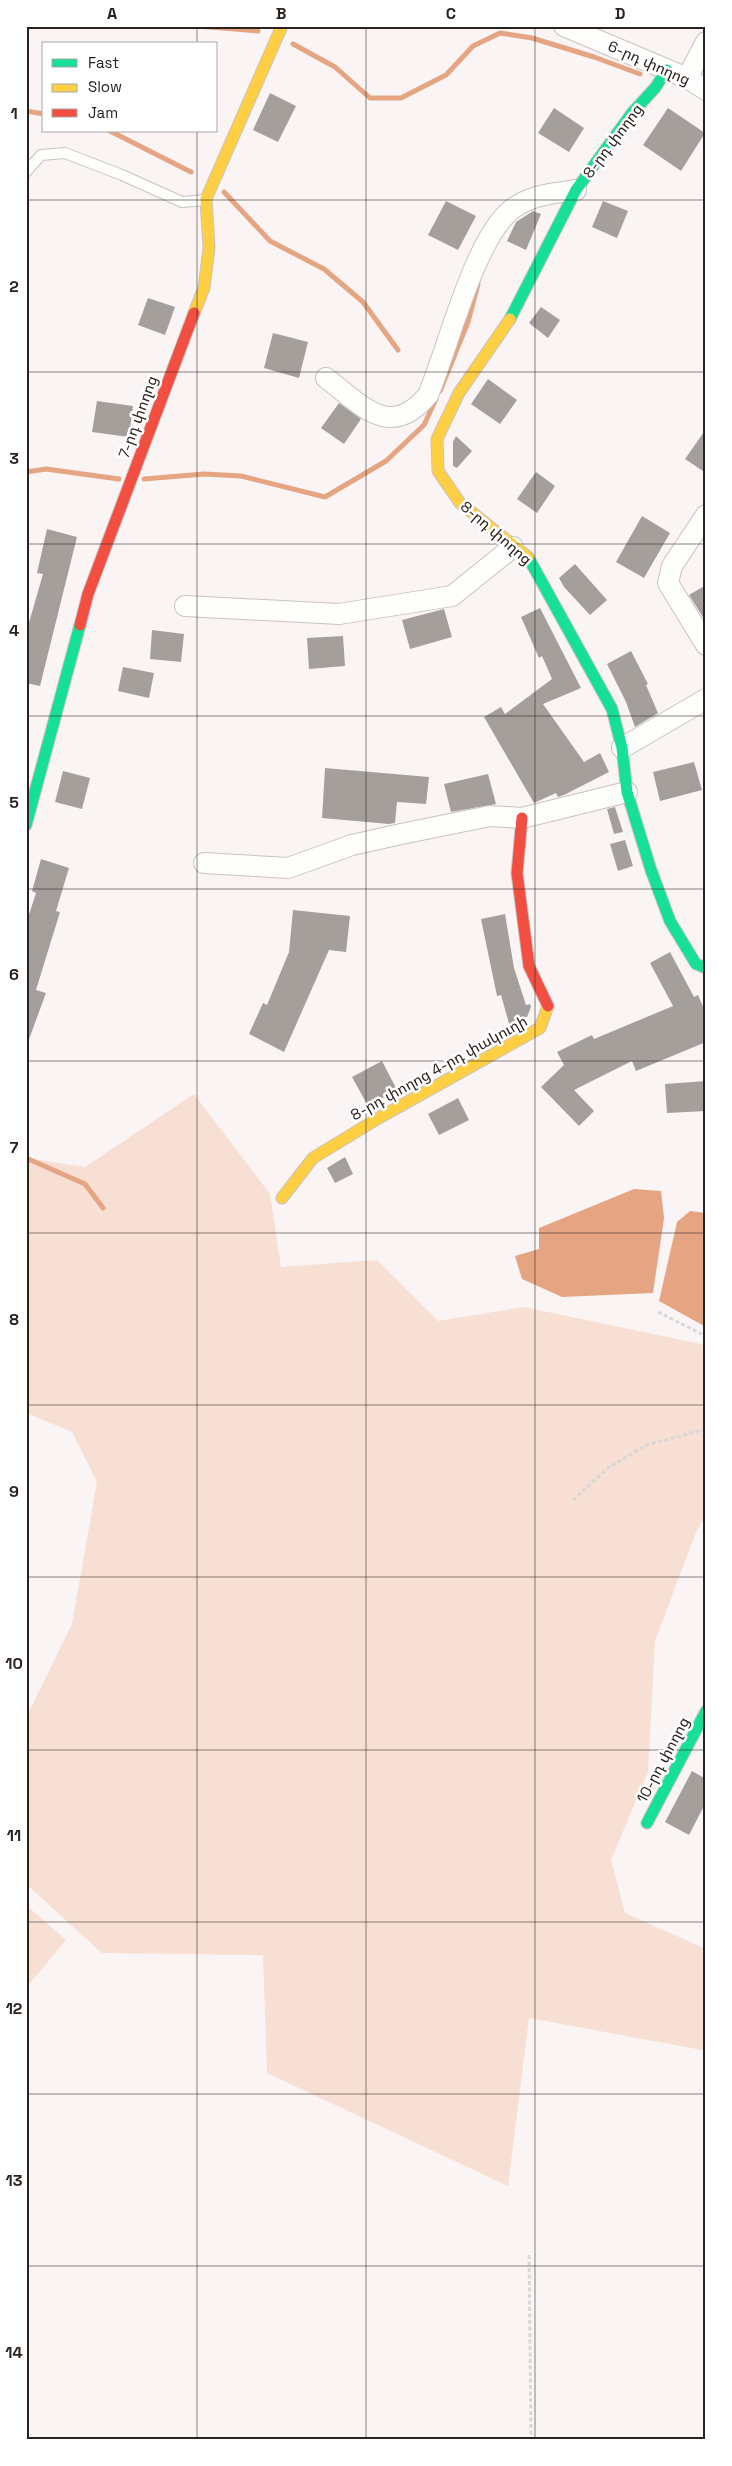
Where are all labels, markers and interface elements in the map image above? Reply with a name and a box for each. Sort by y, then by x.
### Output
text: A [107,3,117,24]
text: B [276,3,286,24]
text: C [446,3,456,24]
text: D [615,3,625,24]
street label: 6-րդ փողոց [605,36,693,89]
legend [42,42,218,132]
text: Fast [88,53,119,72]
text: Slow [88,77,122,96]
street label: 8-րդ փողոց [579,100,647,182]
text: 1 [10,103,18,124]
text: Jam [88,103,118,122]
text: 2 [9,276,19,297]
street label: 7-րդ փողոց [114,373,161,461]
text: 3 [9,448,19,469]
street label: 8-րդ փողոց [457,497,536,569]
text: 4 [9,620,19,641]
text: 5 [9,792,19,813]
text: 6 [9,964,19,985]
street label: 8-րդ փողոց 4-րդ փակուղի [347,1011,530,1124]
text: 7 [10,1137,19,1158]
text: 8 [9,1309,19,1330]
text: 9 [9,1481,19,1502]
text: 10 [5,1653,23,1674]
street label: 10-րդ փողոց [632,1714,693,1806]
text: 11 [7,1825,21,1846]
text: 12 [6,1998,22,2019]
text: 13 [6,2170,23,2191]
text: 14 [5,2342,23,2363]

